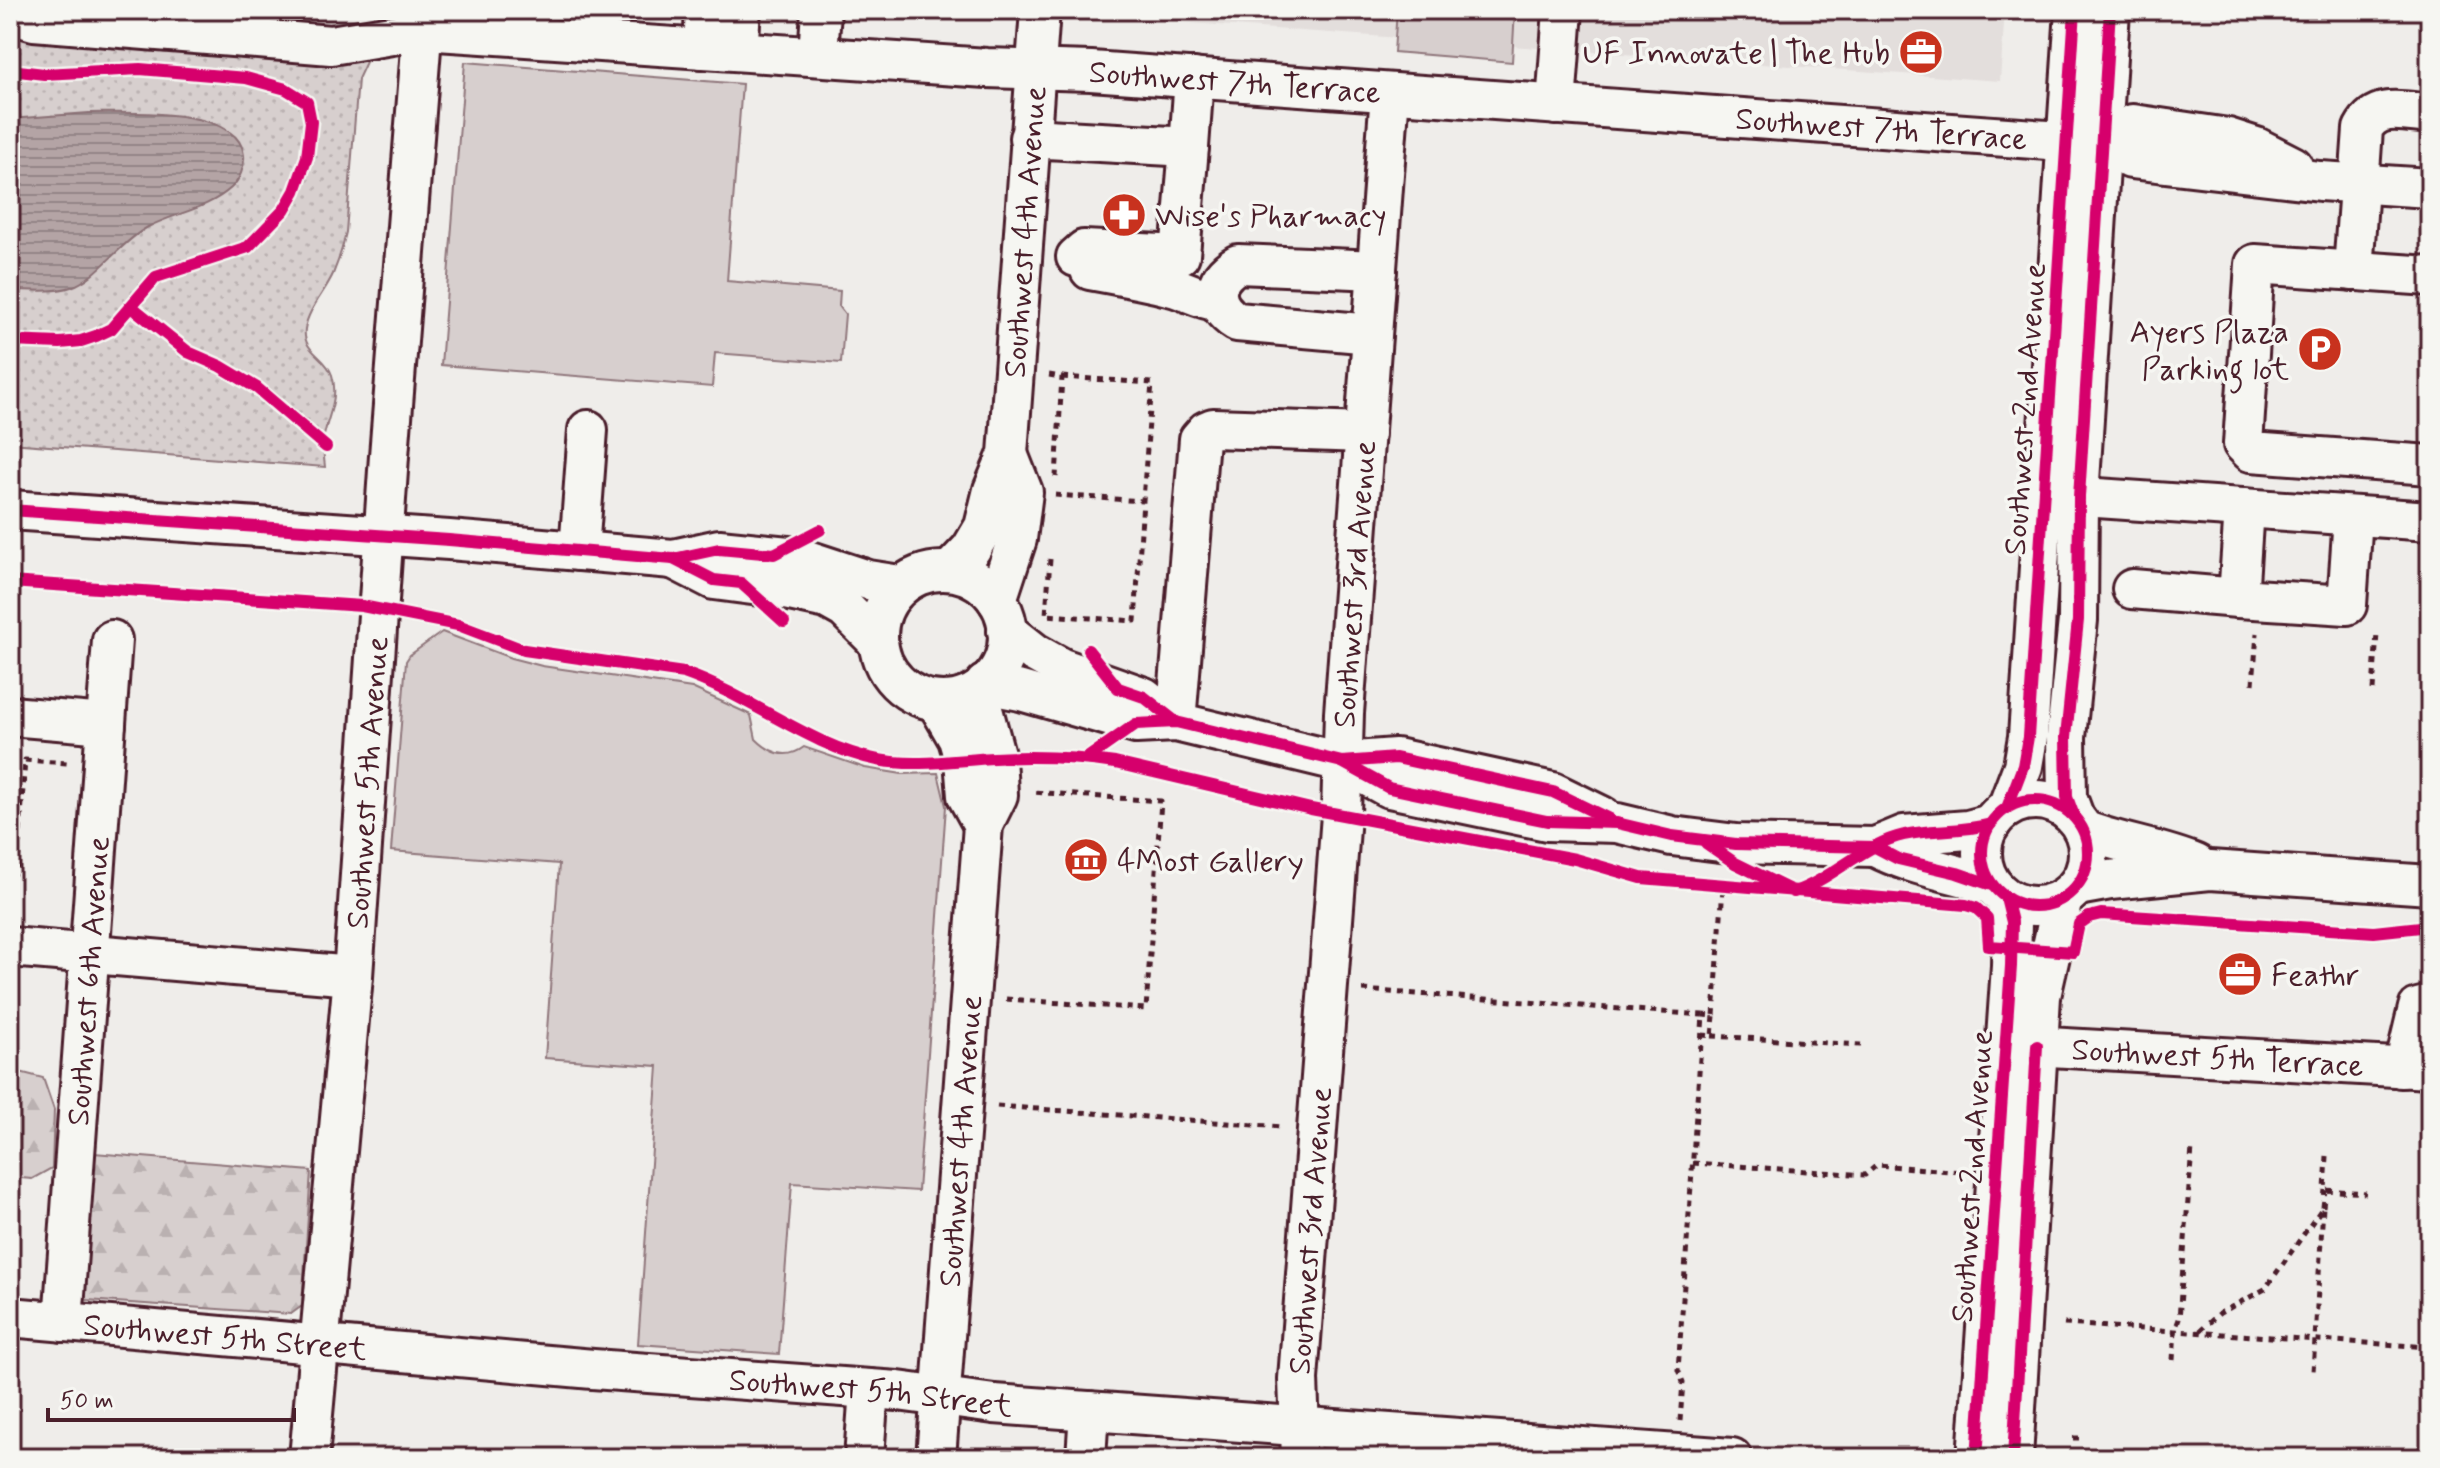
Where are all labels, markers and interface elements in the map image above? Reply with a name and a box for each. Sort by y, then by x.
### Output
office icon: UF Innovate | The Hub [1897,28,1945,76]
place label: UF Innovate | The Hub [1582,33,1890,75]
street label: Southwest 7th Terrace [1087,52,1382,115]
street label: Southwest 4th Avenue [995,84,1057,379]
street label: Southwest 7th Terrace [1734,99,2029,161]
pharmacy icon: Wise's Pharmacy [1100,191,1148,239]
place label: Wise's Pharmacy [1155,196,1387,238]
street label: Southwest 2nd Avenue [1995,262,2057,557]
place label: Ayers Plaza Parking lot [2130,312,2289,394]
parking icon: Ayers Plaza Parking lot [2296,325,2344,373]
street label: Southwest 3rd Avenue [1325,439,1387,729]
street label: Southwest 5th Avenue [337,635,399,930]
street label: Southwest 6th Avenue [58,835,121,1127]
museum icon: 4Most Gallery [1062,836,1110,884]
place label: 4Most Gallery [1117,841,1304,883]
office icon: Feathr [2216,950,2264,998]
place label: Feathr [2271,955,2360,997]
street label: Southwest 4th Avenue [930,993,993,1289]
street label: Southwest 2nd Avenue [1942,1029,2004,1324]
street label: Southwest 5th Terrace [2070,1029,2365,1088]
street label: Southwest 3rd Avenue [1279,1085,1343,1376]
street label: Southwest 5th Street [81,1305,369,1372]
street label: Southwest 5th Street [727,1360,1014,1428]
scale bar [48,1372,294,1422]
text: 50 m [60,1386,114,1417]

